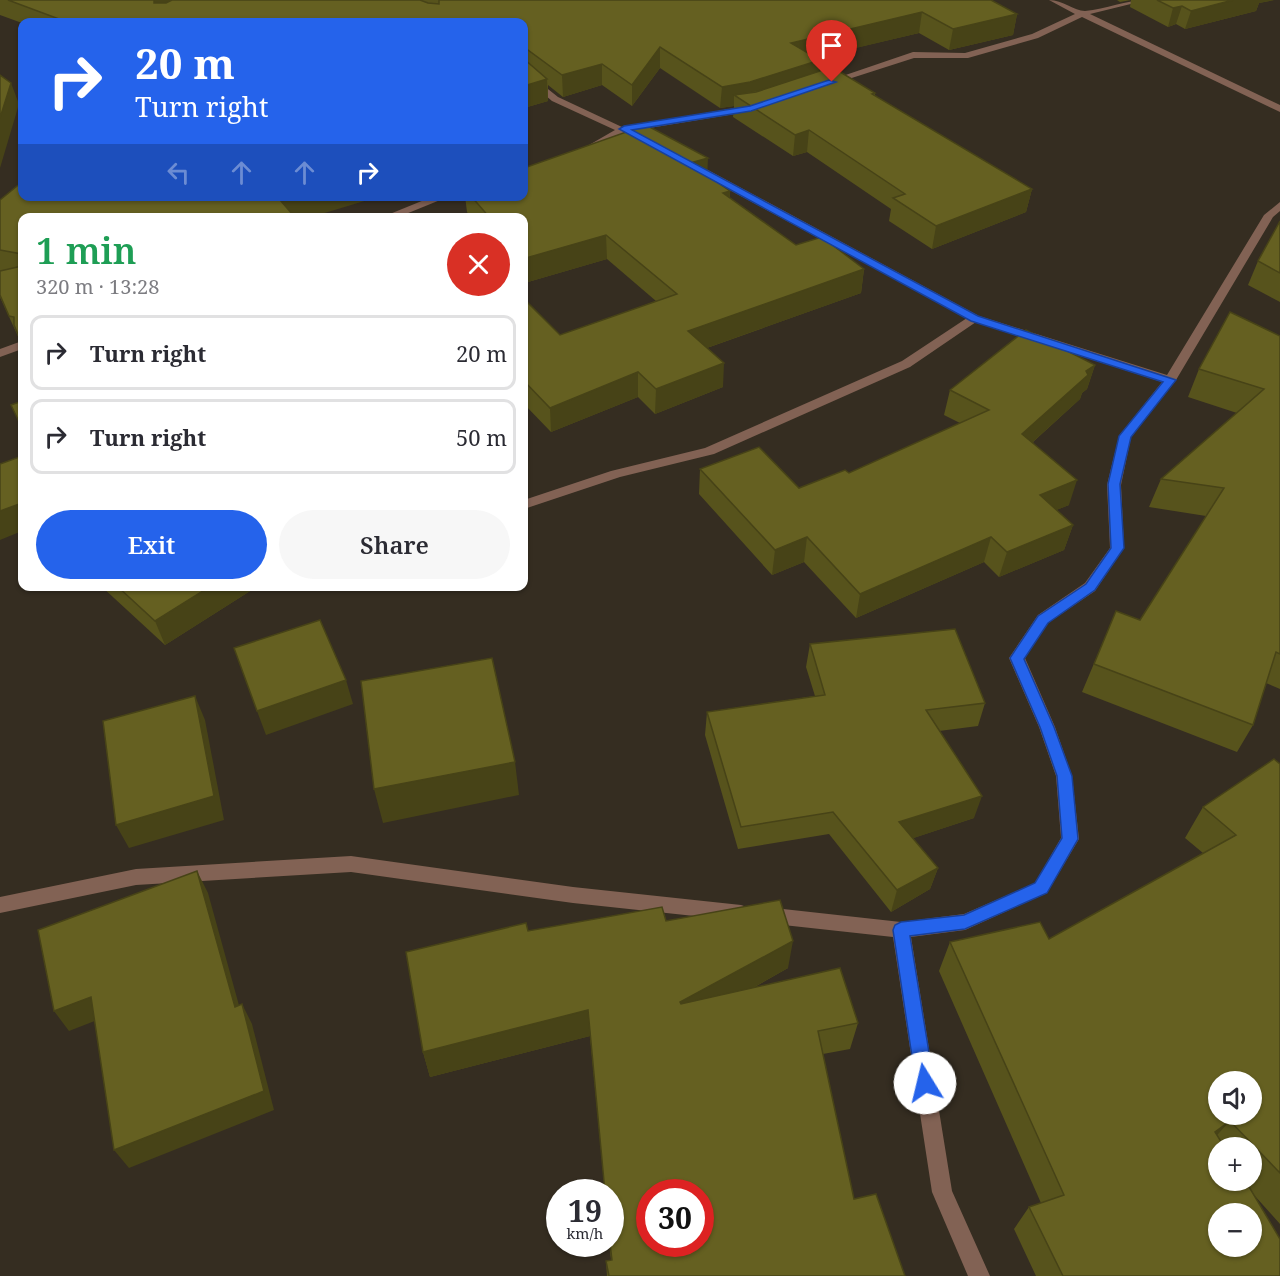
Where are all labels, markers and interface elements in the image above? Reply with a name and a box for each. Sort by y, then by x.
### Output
pin [806,20,857,82]
icon: arrive [815,29,848,62]
text: 20 m [135,34,235,91]
icon: right [36,42,114,120]
text: Turn right [135,88,268,125]
icon: left [162,156,195,189]
icon: ahead [225,156,258,189]
icon: ahead [288,156,321,189]
icon: right [351,156,384,189]
text: 1 min [36,226,137,275]
button: close [447,233,510,296]
text: 320 m · 13:28 [36,273,159,300]
icon: right [39,336,72,369]
text: Turn right [90,338,206,368]
text: 20 m [456,338,507,368]
icon: right [39,420,72,453]
text: Turn right [90,422,206,452]
text: 50 m [456,422,507,452]
button: Exit [36,510,267,579]
button: Share [279,510,510,579]
position arrow [893,1051,957,1115]
map controls [1208,1071,1262,1257]
button: sound [1208,1071,1262,1125]
button: + [1208,1137,1262,1191]
speed limit sign: 30 [636,1179,714,1257]
text: 19 [568,1190,602,1231]
button: − [1208,1203,1262,1257]
text: km/h [567,1223,603,1243]

